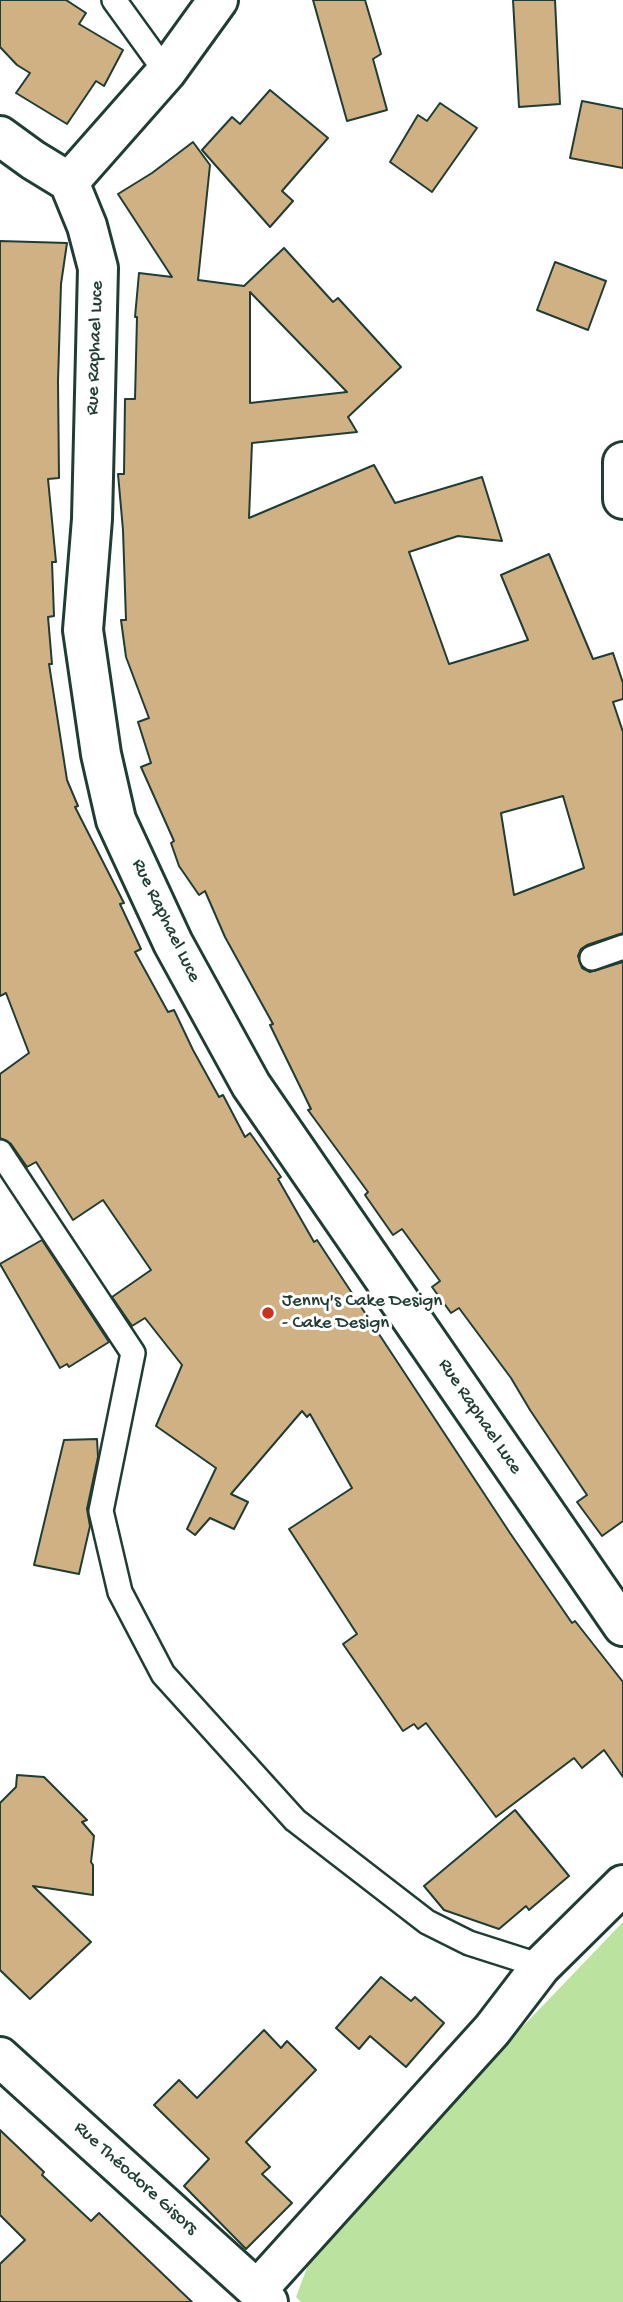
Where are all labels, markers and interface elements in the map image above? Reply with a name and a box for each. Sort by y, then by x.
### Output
street label: Rue Raphael Luce [82,280,110,416]
street label: Rue Raphael Luce [125,856,205,986]
place label: Jenny's Cake Design - Cake Design [282,1291,442,1335]
marker: Jenny's Cake Design - Cake Design [260,1305,276,1321]
street label: Rue Raphael Luce [432,1355,526,1479]
street label: Rue Théodore Gisors [68,2117,202,2241]

